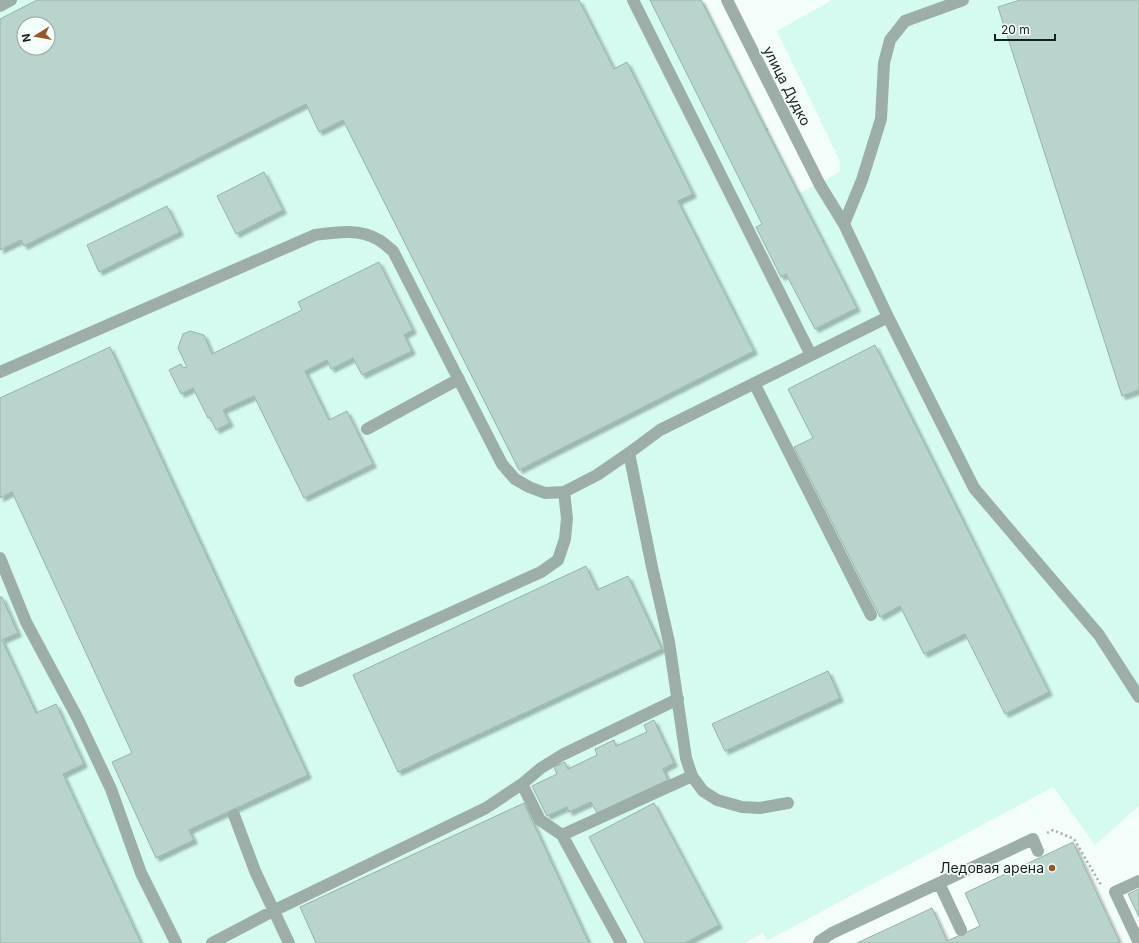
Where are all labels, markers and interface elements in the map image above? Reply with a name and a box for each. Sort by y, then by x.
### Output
north arrow [16,16,56,56]
scale bar [995,16,1055,42]
text: 20 m [1001,22,1030,37]
text: N [19,32,34,43]
street label: улица Дудко [760,43,815,128]
place label: Ледовая арена [940,859,1044,876]
marker: Ледовая арена [1047,863,1057,873]

